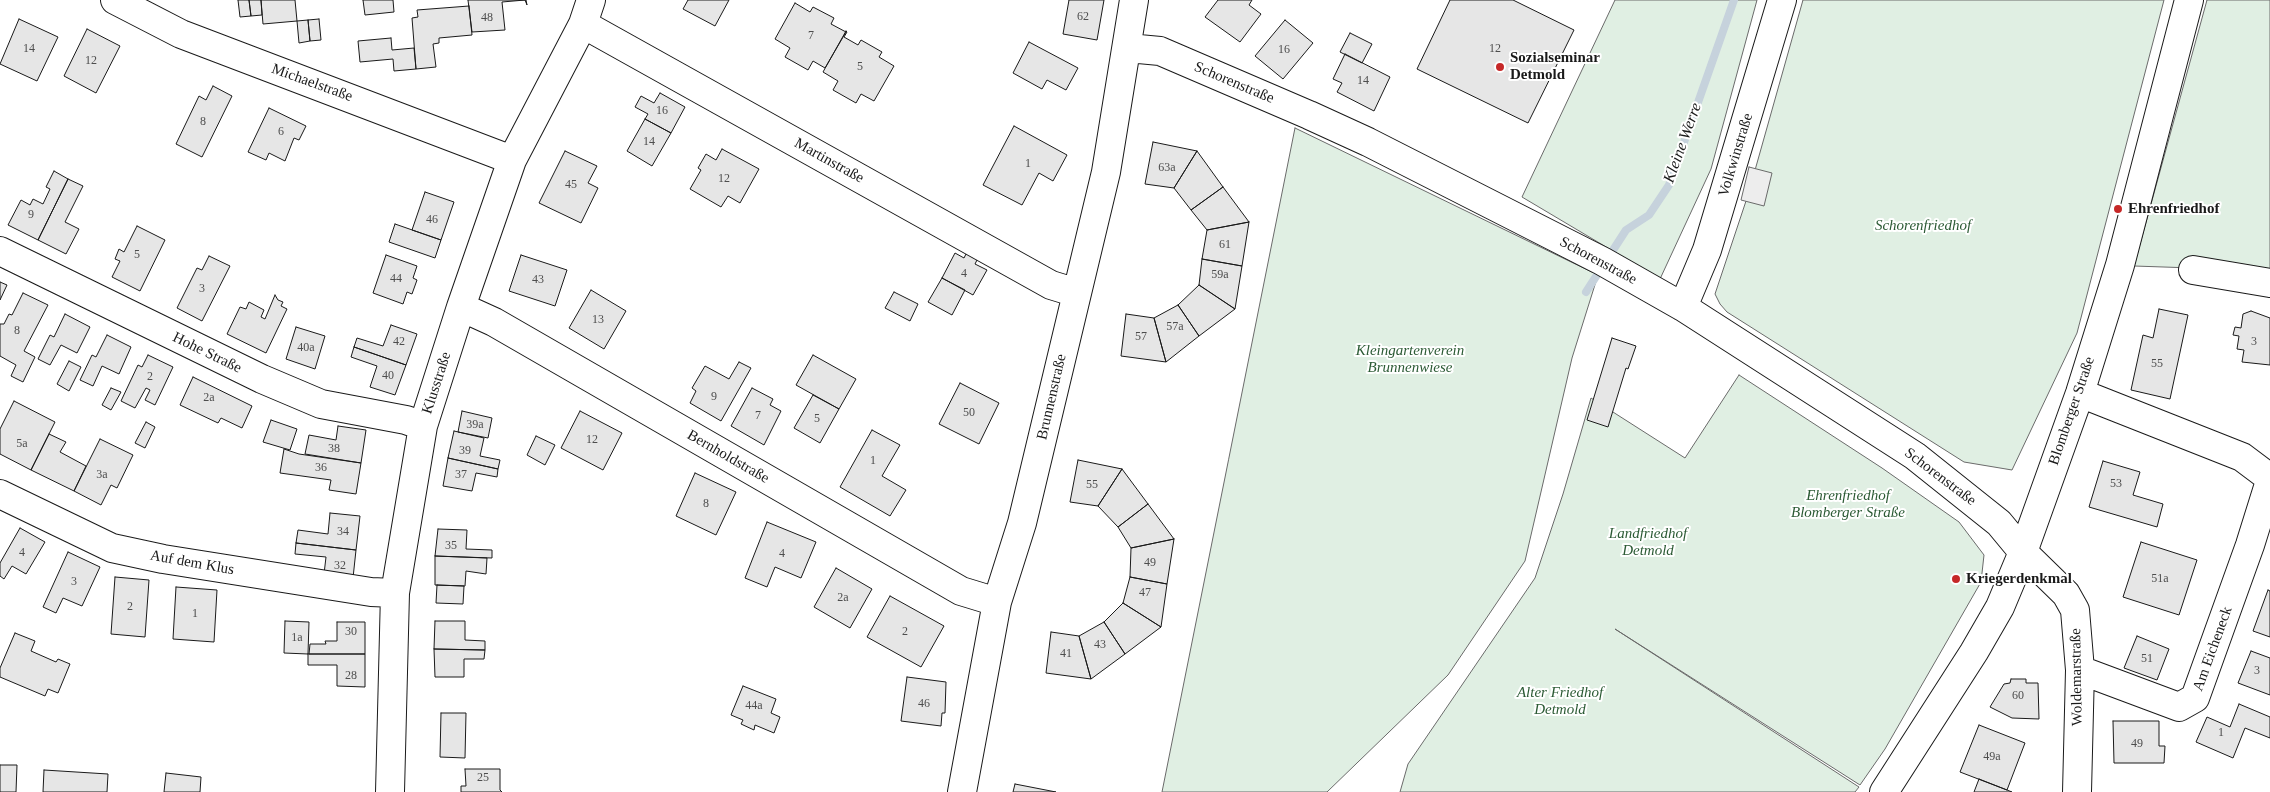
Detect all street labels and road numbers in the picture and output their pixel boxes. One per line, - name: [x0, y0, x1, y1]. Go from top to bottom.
- street label: Schorenstraße: [1191, 58, 1277, 108]
- street label: Michaelstraße: [269, 60, 355, 106]
- street label: Volkwinstraße: [1715, 111, 1757, 199]
- street label: Martinstraße: [791, 135, 867, 187]
- street label: Schorenstraße: [1556, 233, 1640, 289]
- street label: Hohe Straße: [170, 329, 244, 377]
- street label: Klusstraße: [419, 350, 455, 416]
- street label: Brunnenstraße: [1033, 352, 1071, 442]
- street label: Blomberger Straße: [2045, 354, 2099, 468]
- street label: Bernholdstraße: [684, 426, 772, 488]
- street label: Schorenstraße: [1901, 444, 1979, 510]
- street label: Auf dem Klus: [149, 547, 235, 579]
- street label: Am Eicheneck: [2189, 604, 2237, 694]
- street label: Woldemarstraße: [2067, 628, 2087, 726]

